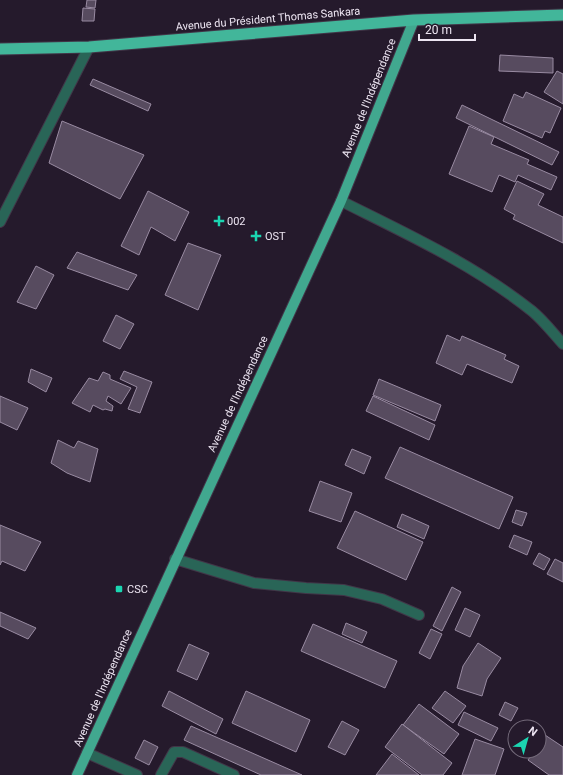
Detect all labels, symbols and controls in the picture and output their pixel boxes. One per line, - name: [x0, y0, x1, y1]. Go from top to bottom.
- street label: Avenue du Président Thomas Sankara: [175, 4, 361, 34]
- scale bar: [419, 16, 475, 42]
- text: 20 m: [425, 23, 452, 37]
- street label: Avenue de l'Indépendance: [339, 36, 399, 159]
- place label: 002: [227, 215, 246, 228]
- marker: 002: [214, 216, 224, 226]
- marker: OST: [250, 230, 262, 242]
- place label: OST: [265, 230, 286, 243]
- street label: Avenue de l'Indépendance: [205, 334, 271, 454]
- place label: CSC: [127, 583, 148, 596]
- marker: CSC: [114, 584, 124, 594]
- street label: Avenue de l'Indépendance: [71, 627, 135, 749]
- north arrow: [507, 719, 547, 759]
- text: N: [526, 724, 540, 739]

